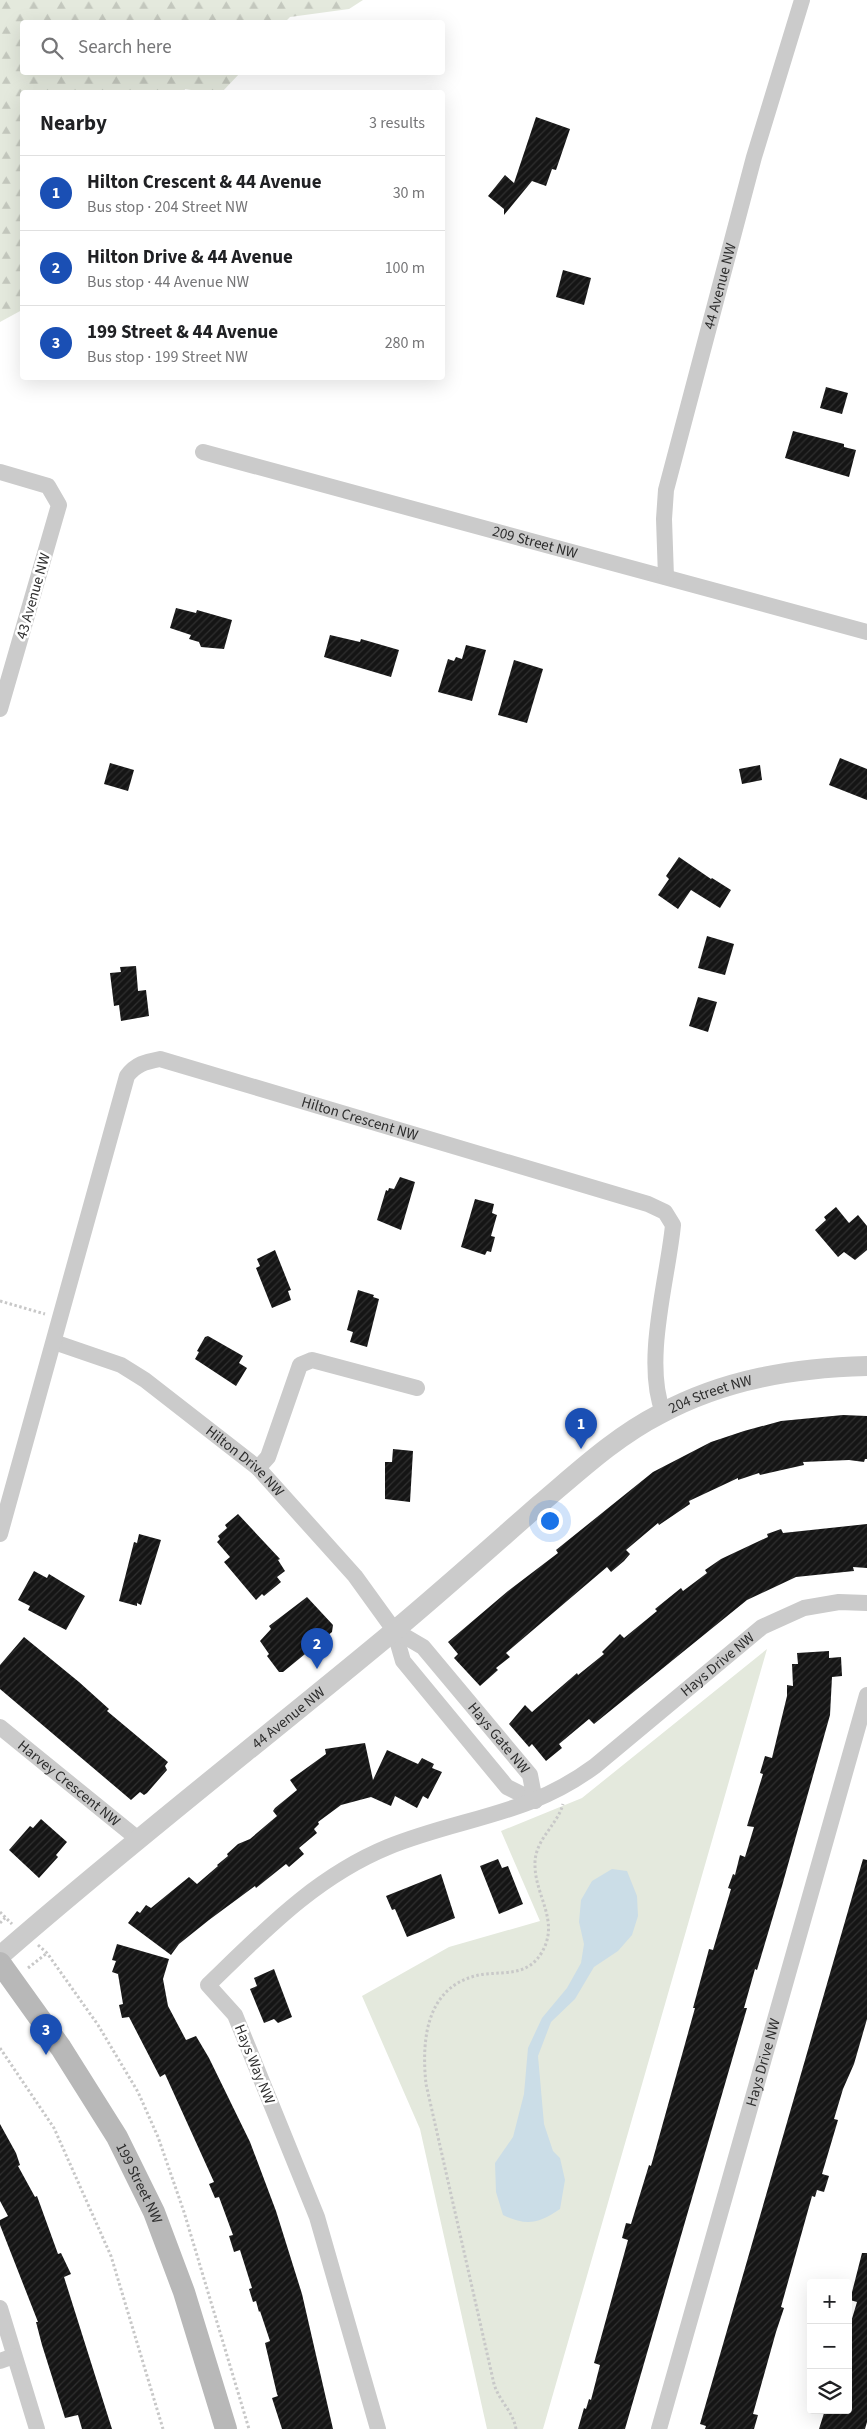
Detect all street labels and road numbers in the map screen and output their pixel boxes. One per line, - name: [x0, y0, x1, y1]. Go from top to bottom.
- street label: 44 Avenue NW: [699, 240, 742, 332]
- street label: 209 Street NW: [490, 521, 580, 564]
- street label: 43 Avenue NW: [11, 550, 56, 642]
- street label: Hilton Crescent NW: [299, 1092, 421, 1146]
- street label: 204 Street NW: [665, 1370, 755, 1419]
- street label: Hilton Drive NW: [201, 1421, 289, 1502]
- street label: Hays Drive NW: [676, 1627, 759, 1702]
- street label: 44 Avenue NW: [247, 1682, 330, 1754]
- street label: Hays Gate NW: [463, 1698, 535, 1778]
- street label: Harvey Crescent NW: [13, 1735, 125, 1832]
- street label: Hays Drive NW: [741, 2016, 786, 2109]
- street label: Hays Way NW: [229, 2021, 280, 2107]
- street label: 199 Street NW: [110, 2139, 167, 2227]

